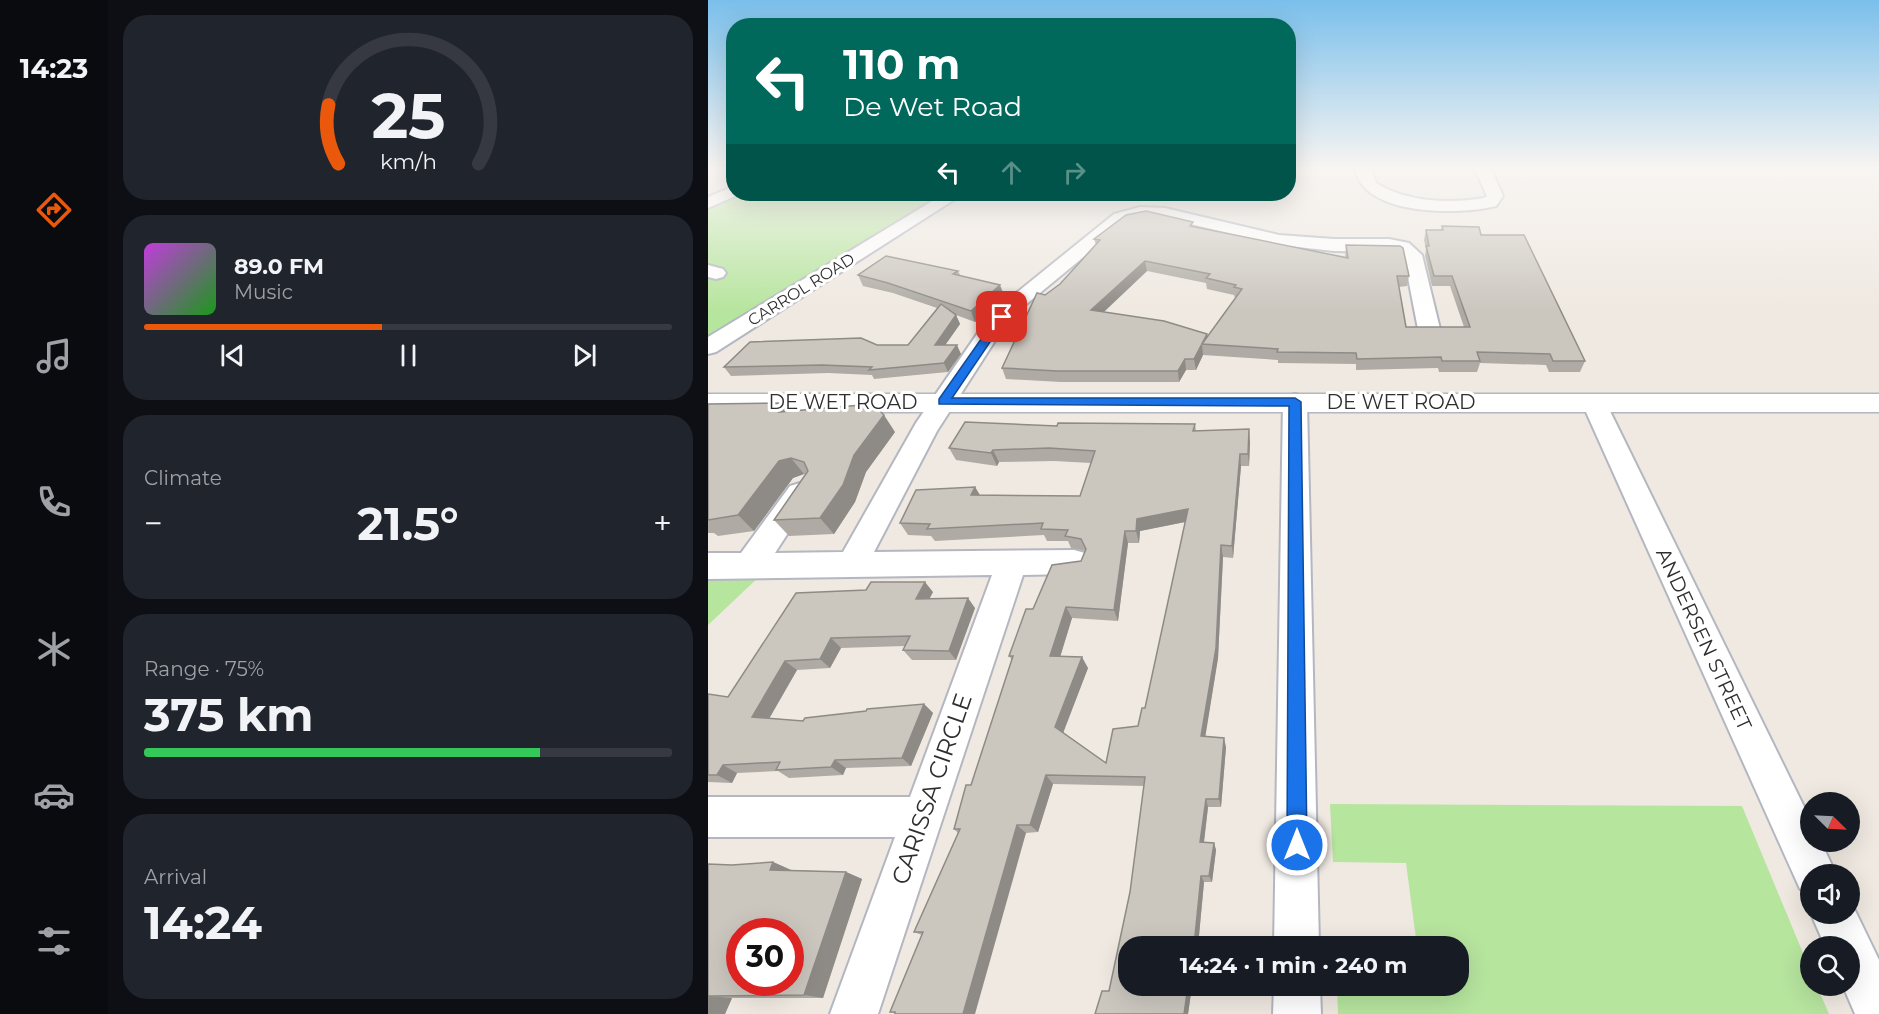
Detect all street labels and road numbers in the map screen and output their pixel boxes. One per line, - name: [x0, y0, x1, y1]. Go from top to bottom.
- street label: CARROL ROAD: [744, 249, 858, 330]
- street label: DE WET ROAD: [768, 390, 918, 414]
- street label: DE WET ROAD: [1326, 390, 1476, 414]
- street label: ANDERSEN STREET: [1651, 544, 1757, 734]
- street label: CARISSA CIRCLE: [885, 689, 978, 888]

